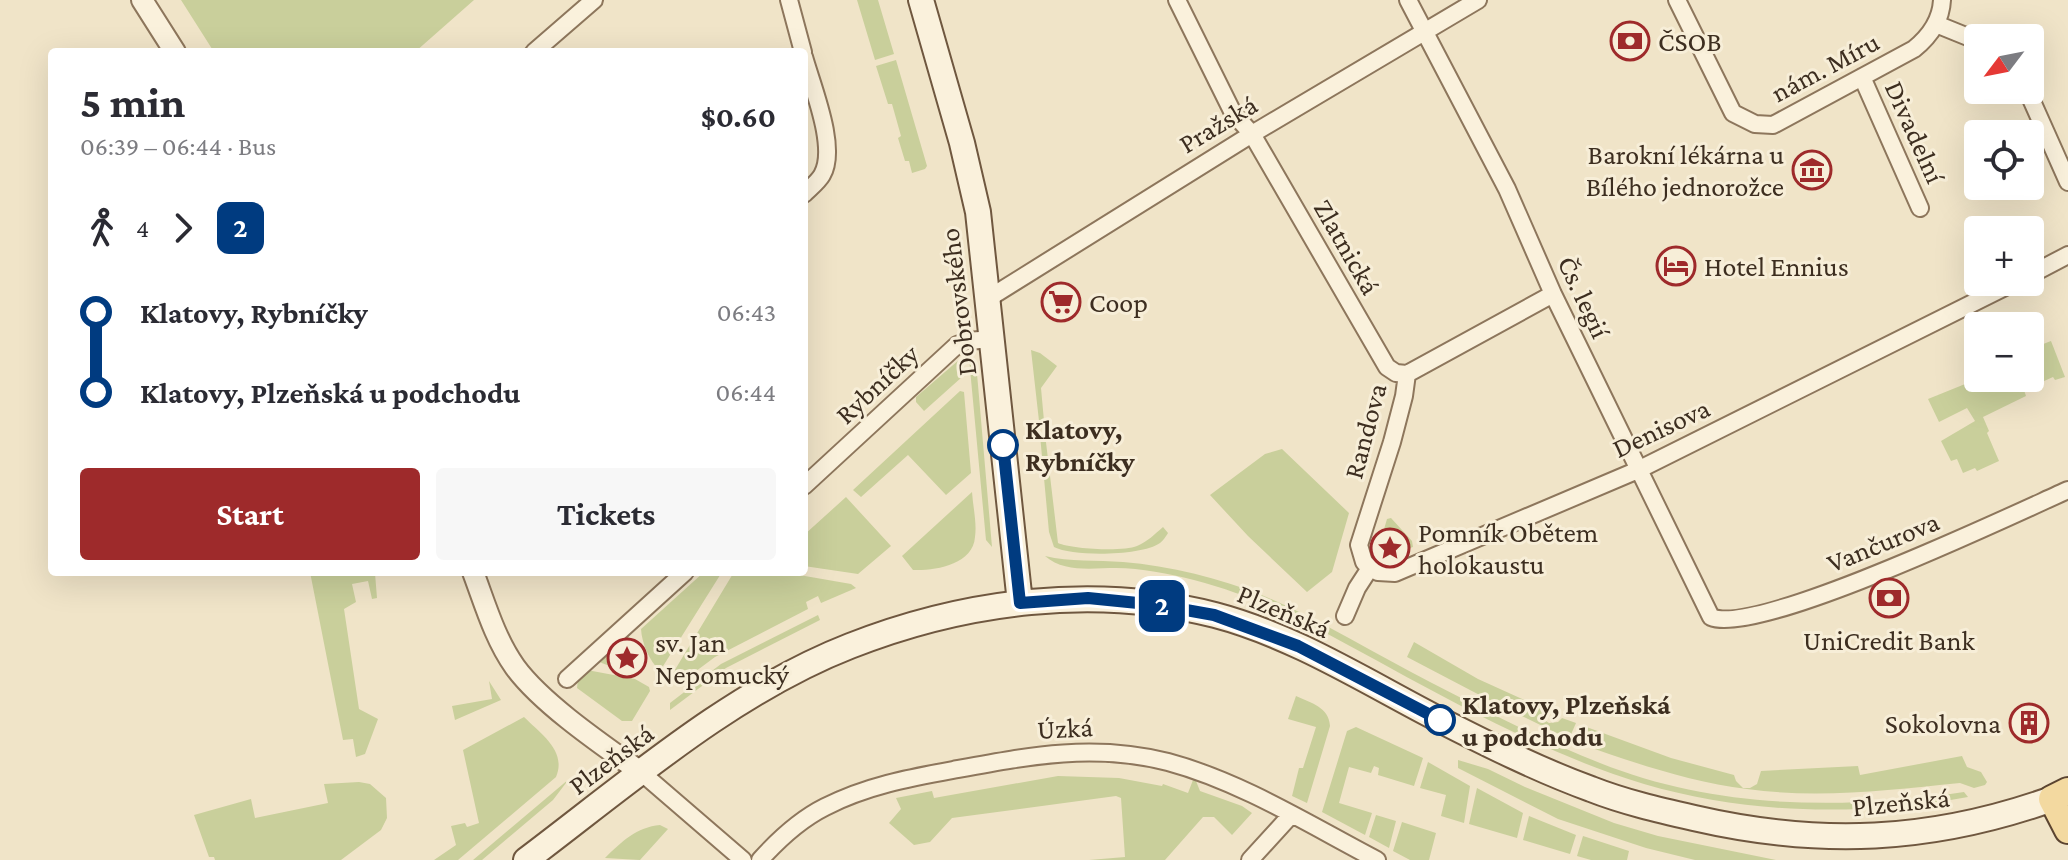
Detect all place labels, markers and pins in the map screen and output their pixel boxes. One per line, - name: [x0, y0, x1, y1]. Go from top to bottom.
- bank icon: ČSOB: [1609, 20, 1651, 62]
- place label: ČSOB: [1658, 26, 1722, 57]
- place label: Barokní lékárna u Bílého jednorožce: [1586, 139, 1784, 202]
- museum icon: Barokní lékárna u Bílého jednorožce: [1791, 149, 1833, 191]
- hotel icon: Hotel Ennius: [1655, 245, 1697, 287]
- place label: Hotel Ennius: [1704, 251, 1849, 282]
- supermarket icon: Coop: [1040, 281, 1082, 323]
- place label: Coop: [1089, 287, 1148, 318]
- place label: Klatovy, Rybníčky: [1025, 414, 1135, 477]
- marker: Klatovy, Rybníčky: [988, 430, 1018, 460]
- place label: Pomník Obětem holokaustu: [1418, 517, 1598, 580]
- place icon: Pomník Obětem holokaustu: [1369, 527, 1411, 569]
- bank icon: UniCredit Bank: [1868, 577, 1910, 619]
- place label: UniCredit Bank: [1803, 625, 1976, 656]
- place label: sv. Jan Nepomucký: [655, 627, 790, 690]
- place icon: sv. Jan Nepomucký: [606, 637, 648, 679]
- place label: Klatovy, Plzeňská u podchodu: [1462, 689, 1671, 752]
- building icon: Sokolovna: [2008, 702, 2050, 744]
- marker: Klatovy, Plzeňská u podchodu: [1425, 705, 1455, 735]
- place label: Sokolovna: [1885, 708, 2001, 739]

